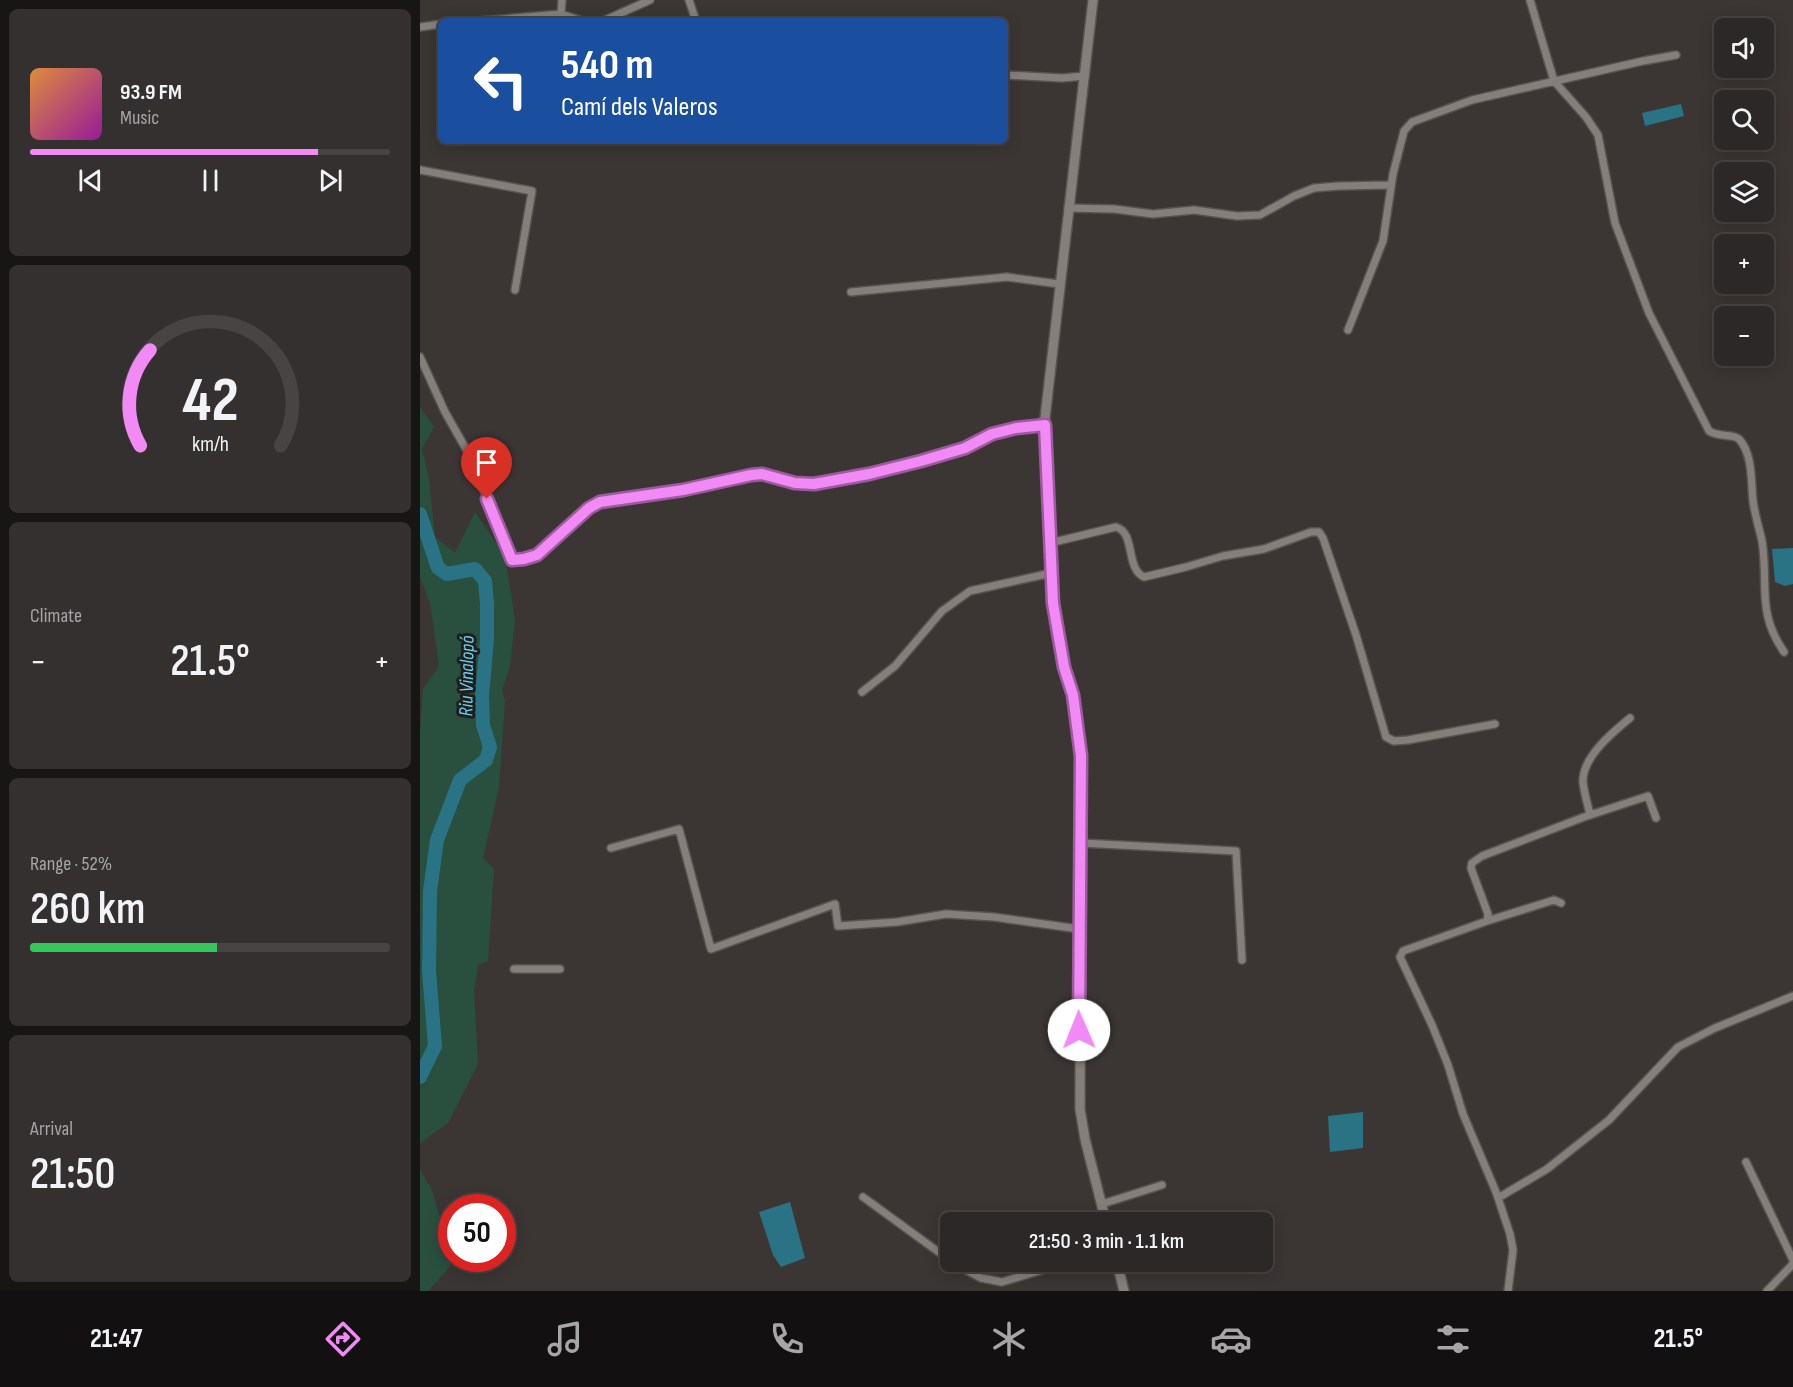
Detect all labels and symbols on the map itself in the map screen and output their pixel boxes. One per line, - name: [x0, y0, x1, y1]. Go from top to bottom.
- pin: [461, 437, 512, 499]
- water label: Riu Vinalopó: [454, 635, 480, 717]
- position arrow: [1047, 998, 1111, 1062]
- speed limit sign: 50: [438, 1194, 516, 1272]

